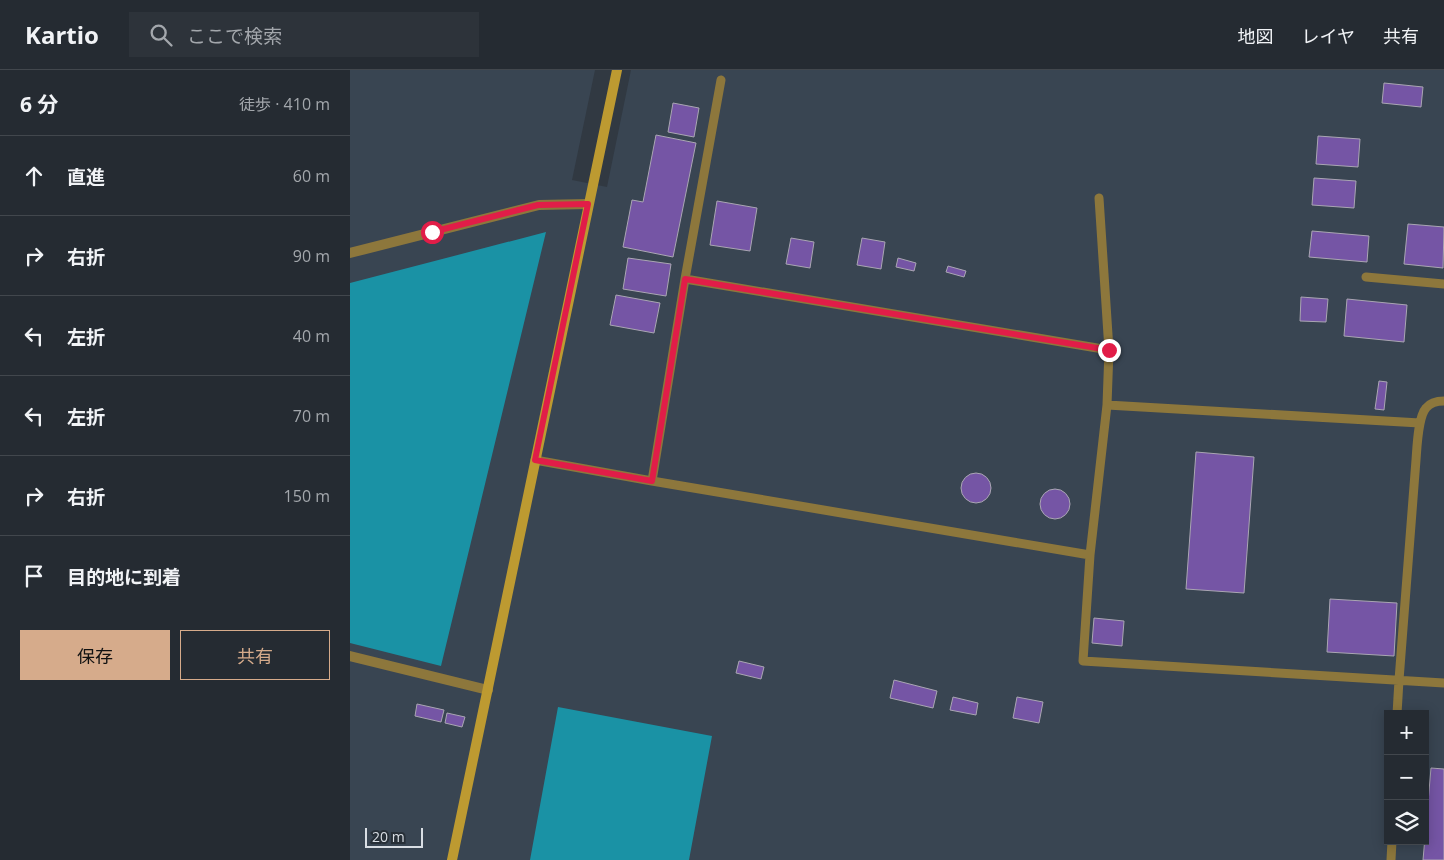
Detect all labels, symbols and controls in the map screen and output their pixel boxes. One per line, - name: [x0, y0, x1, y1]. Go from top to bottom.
- search box: [129, 12, 479, 57]
- text: Kartio: [25, 18, 99, 51]
- icon: search: [147, 21, 175, 49]
- text: ここで検索: [187, 23, 282, 49]
- text: 地図: [1238, 24, 1274, 48]
- text: レイヤ: [1302, 24, 1355, 48]
- text: 共有: [1383, 24, 1419, 48]
- text: 6 分: [20, 90, 58, 118]
- text: 徒歩 · 410 m: [239, 93, 330, 115]
- icon: ahead: [20, 162, 48, 190]
- text: 直進: [67, 164, 105, 190]
- text: 60 m: [293, 165, 330, 187]
- route start: [421, 221, 444, 244]
- icon: right: [20, 242, 48, 270]
- text: 右折: [67, 244, 105, 270]
- text: 90 m: [293, 245, 330, 267]
- icon: left: [20, 322, 48, 350]
- text: 左折: [67, 324, 105, 350]
- text: 40 m: [293, 325, 330, 347]
- route end: [1098, 339, 1121, 362]
- icon: left: [20, 402, 48, 430]
- text: 左折: [67, 404, 105, 430]
- text: 70 m: [293, 405, 330, 427]
- icon: right: [20, 482, 48, 510]
- text: 右折: [67, 484, 105, 510]
- text: 150 m: [284, 485, 330, 507]
- icon: arrive: [20, 562, 48, 590]
- text: 目的地に到着: [67, 564, 181, 590]
- button: 保存: [20, 630, 170, 680]
- button: 共有: [180, 630, 330, 680]
- map controls: [1384, 710, 1429, 845]
- button: +: [1384, 710, 1429, 755]
- button: −: [1384, 755, 1429, 800]
- button: layers: [1384, 800, 1429, 845]
- scale bar: [365, 825, 422, 848]
- text: 20 m: [372, 827, 405, 846]

